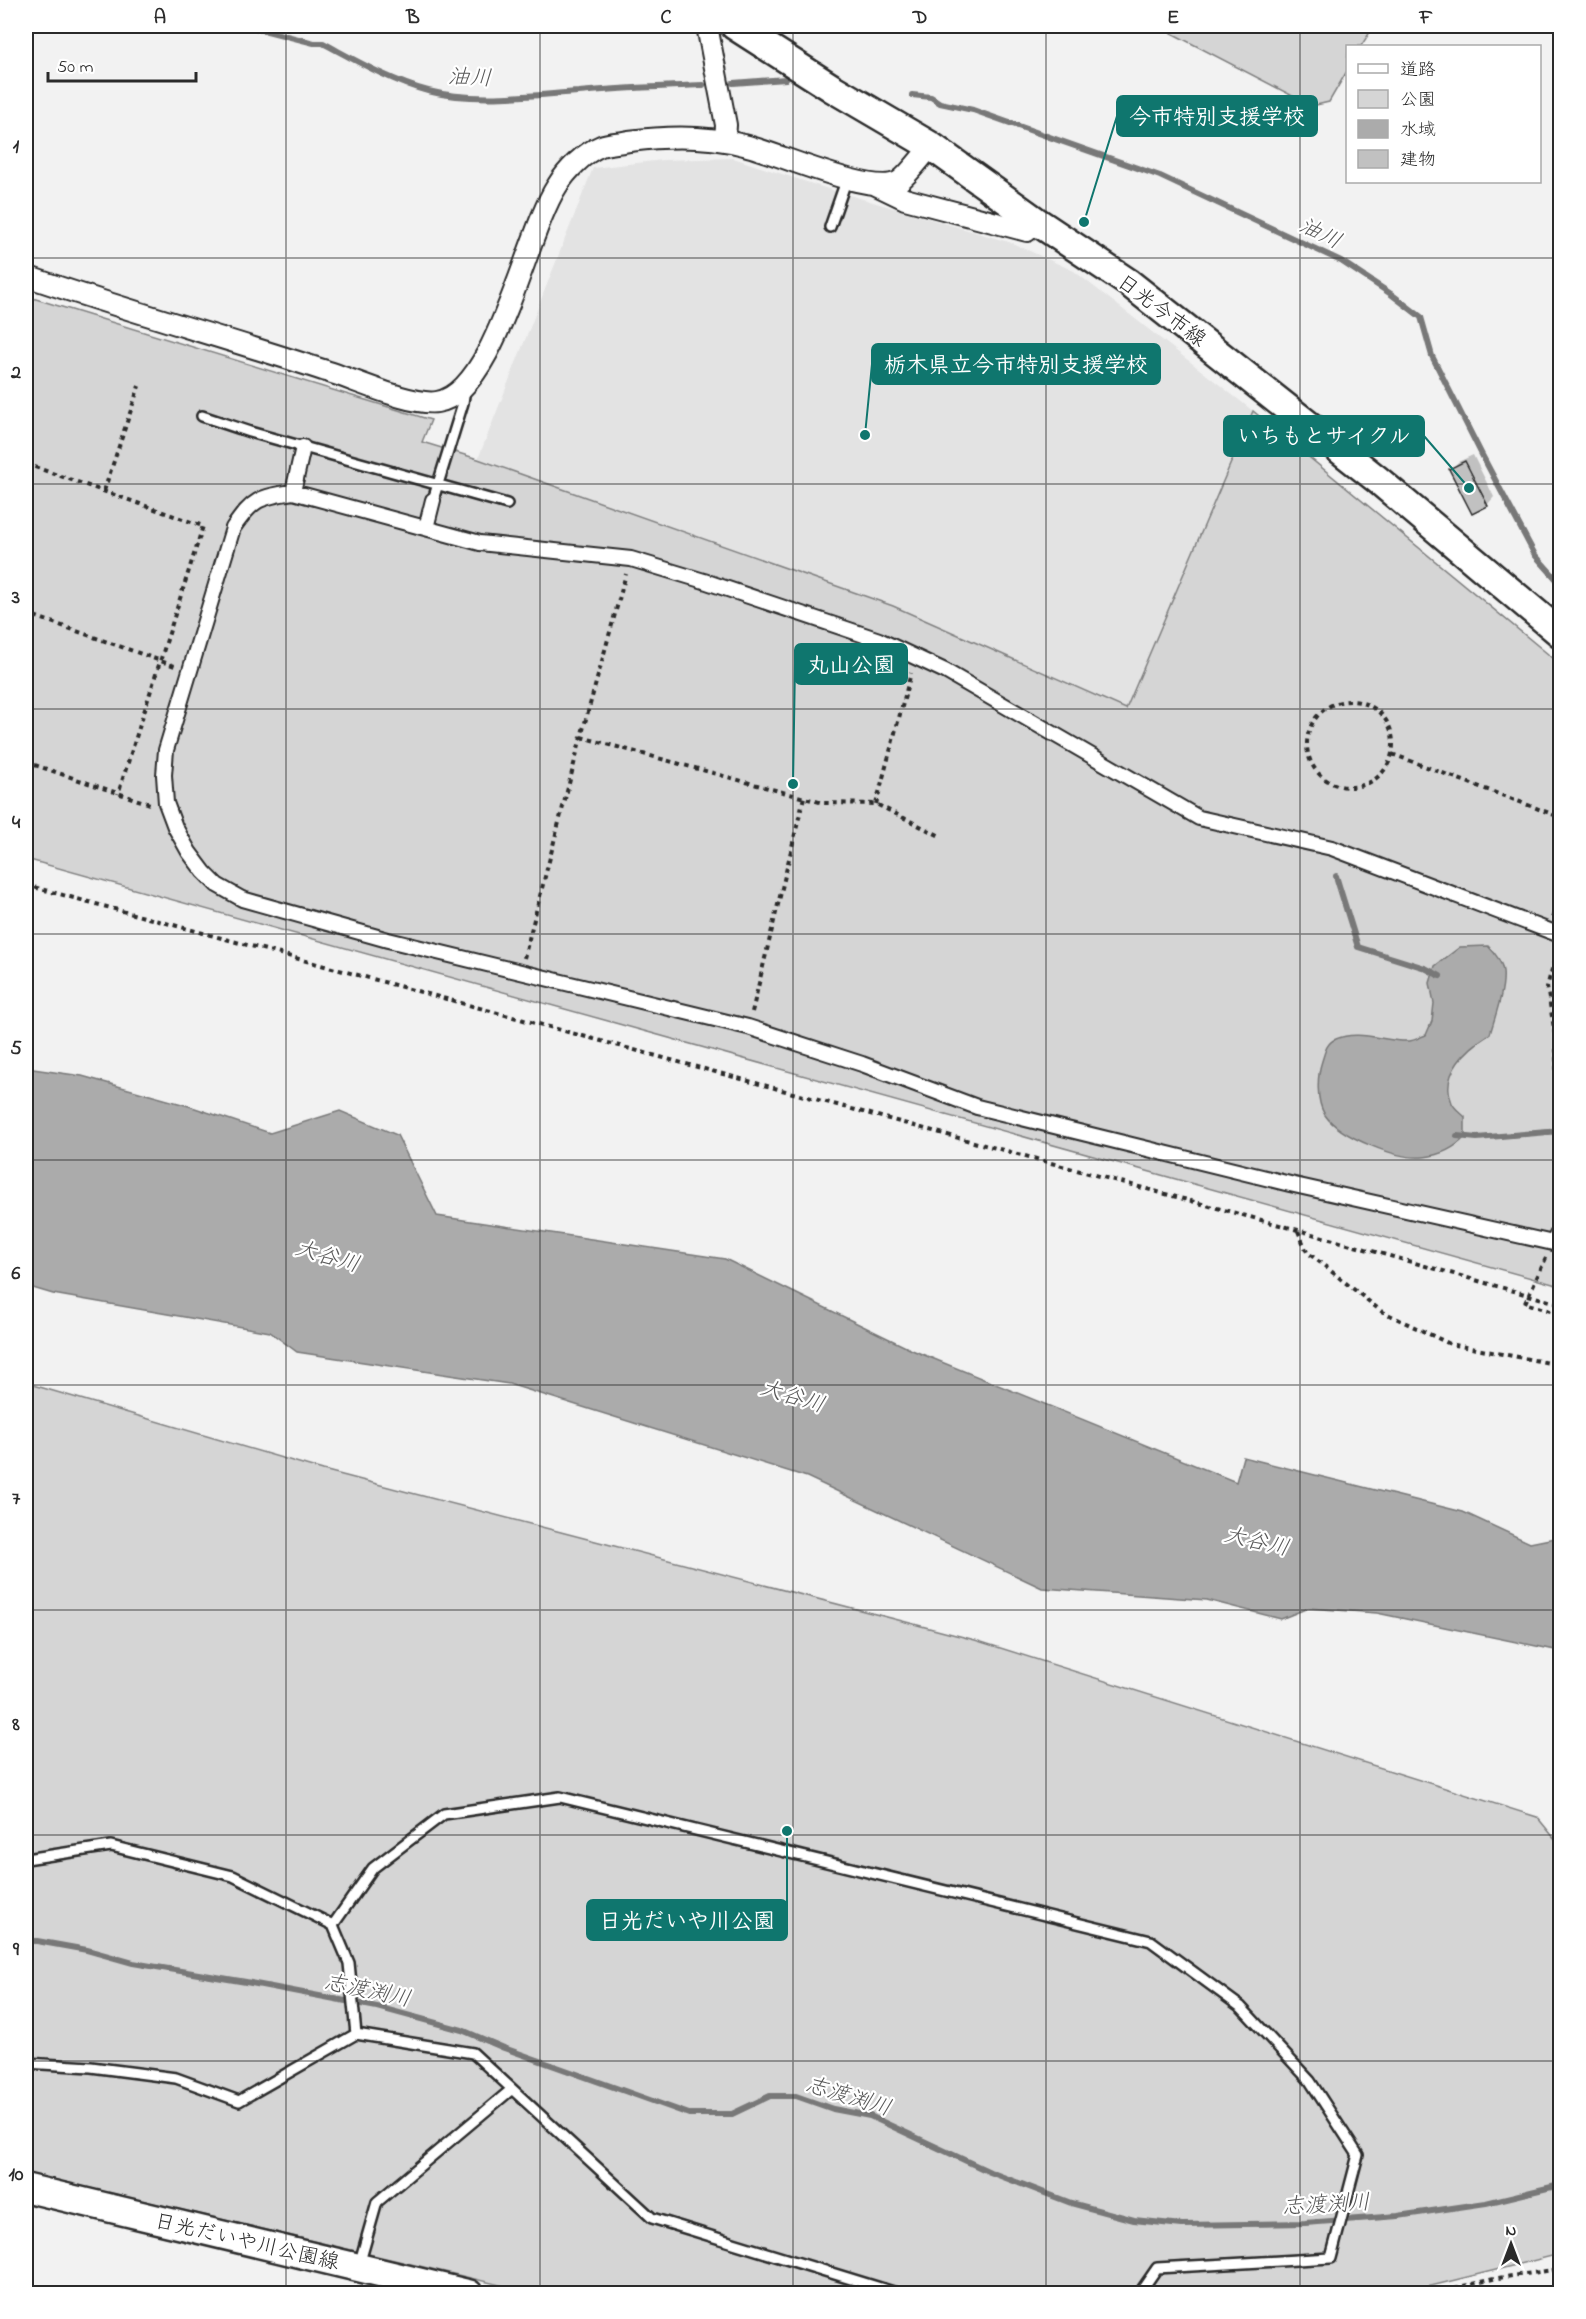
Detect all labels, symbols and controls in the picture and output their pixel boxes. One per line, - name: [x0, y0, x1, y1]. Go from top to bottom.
- text: A: [154, 4, 166, 33]
- text: B: [405, 4, 420, 33]
- text: C: [661, 4, 672, 33]
- text: D: [912, 4, 927, 33]
- text: E: [1167, 4, 1179, 33]
- text: F: [1419, 4, 1433, 33]
- scale bar: [48, 45, 196, 83]
- legend: [1346, 45, 1541, 183]
- text: 50 m: [57, 55, 94, 81]
- text: 道路: [1400, 58, 1436, 84]
- water label: 油川: [447, 62, 493, 96]
- text: 公園: [1400, 88, 1436, 114]
- callout: 今市特別支援学校: [1117, 96, 1317, 136]
- text: 今市特別支援学校: [1129, 103, 1305, 135]
- text: 水域: [1400, 118, 1436, 144]
- text: 1: [13, 133, 20, 162]
- text: 建物: [1400, 148, 1436, 174]
- water label: 油川: [1293, 211, 1346, 259]
- street label: 日光今市線: [1110, 268, 1212, 355]
- callout: 栃木県立今市特別支援学校: [872, 344, 1160, 384]
- text: 栃木県立今市特別支援学校: [884, 351, 1148, 383]
- text: 2: [10, 359, 21, 388]
- callout: いちもとサイクル: [1224, 416, 1424, 456]
- text: いちもとサイクル: [1237, 422, 1411, 454]
- text: 3: [11, 584, 20, 613]
- callout: 丸山公園: [795, 644, 907, 684]
- text: 丸山公園: [807, 651, 895, 683]
- text: 4: [12, 809, 21, 838]
- text: 5: [10, 1035, 22, 1064]
- water label: 大谷川: [291, 1233, 363, 1282]
- text: 6: [12, 1260, 21, 1289]
- water label: 大谷川: [756, 1373, 828, 1423]
- text: 7: [12, 1485, 21, 1514]
- water label: 大谷川: [1221, 1520, 1292, 1566]
- text: 8: [11, 1711, 20, 1740]
- callout: 日光だいや川公園: [587, 1900, 787, 1940]
- text: 日光だいや川公園: [599, 1907, 775, 1939]
- text: 9: [12, 1936, 20, 1965]
- water label: 志渡渕川: [321, 1967, 414, 2017]
- water label: 志渡渕川: [801, 2070, 895, 2126]
- text: 10: [9, 2161, 24, 2190]
- water label: 志渡渕川: [1281, 2188, 1371, 2224]
- street label: 日光だいや川公園線: [151, 2207, 342, 2279]
- north arrow: [1481, 2214, 1541, 2274]
- text: N: [1506, 2219, 1517, 2243]

